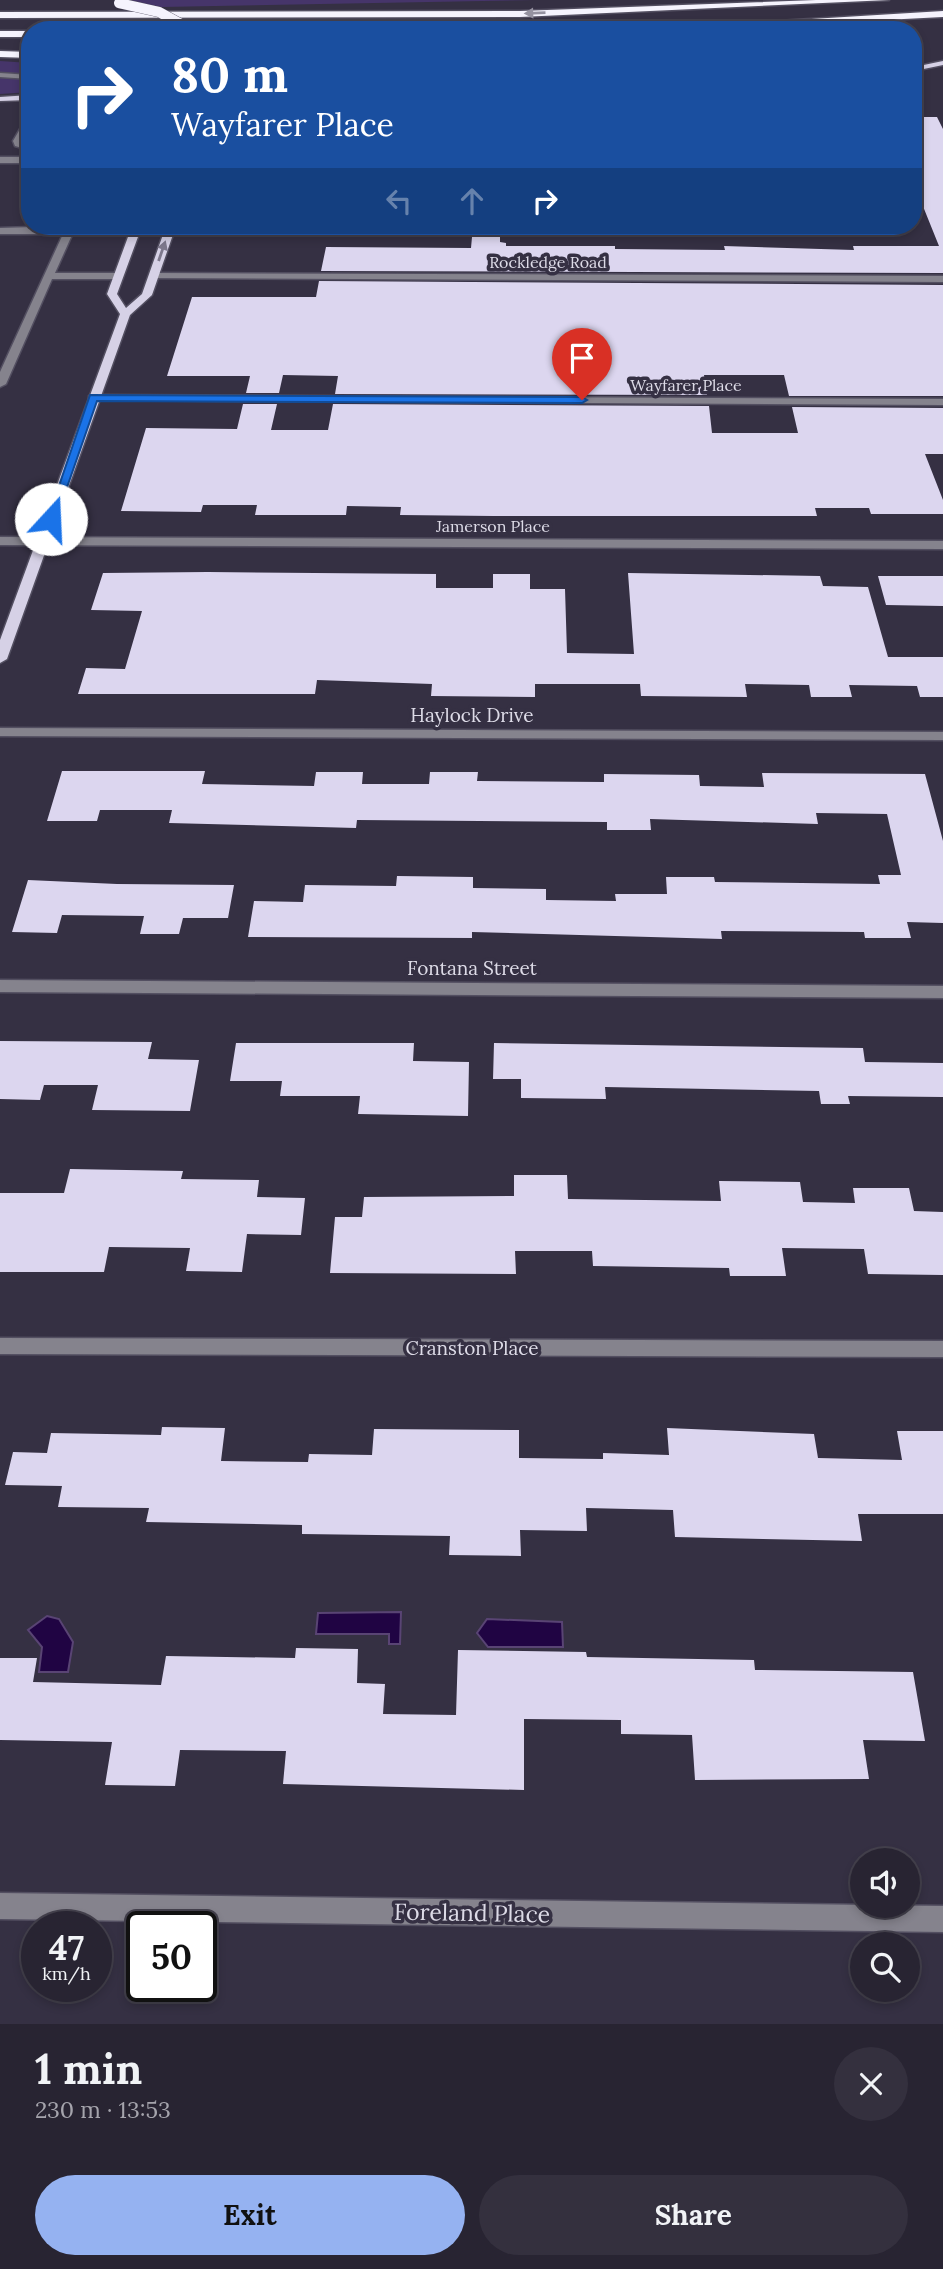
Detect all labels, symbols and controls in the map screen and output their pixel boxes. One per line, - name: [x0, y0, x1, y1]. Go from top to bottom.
- one-way arrow: [523, 7, 545, 19]
- text: 80 m: [171, 43, 288, 105]
- icon: right: [56, 49, 147, 140]
- text: Wayfarer Place: [171, 104, 394, 145]
- icon: left: [380, 182, 418, 220]
- icon: ahead: [453, 182, 491, 220]
- icon: right: [526, 182, 564, 220]
- one-way arrow: [157, 241, 168, 262]
- street label: Rockledge Road: [489, 252, 607, 272]
- pin: [552, 328, 612, 400]
- icon: arrive: [563, 339, 601, 377]
- street label: Wayfarer Place: [630, 375, 742, 395]
- position arrow: [14, 482, 88, 556]
- street label: Jamerson Place: [435, 516, 550, 536]
- street label: Haylock Drive: [410, 703, 534, 727]
- street label: Fontana Street: [407, 956, 538, 980]
- street label: Cranston Place: [405, 1336, 539, 1360]
- map controls: [850, 1848, 920, 2002]
- button: sound: [850, 1848, 920, 1918]
- street label: Foreland Place: [394, 1897, 550, 1928]
- speed limit sign: 50: [126, 1911, 217, 2002]
- text: 47: [49, 1925, 84, 1970]
- button: search: [850, 1932, 920, 2002]
- text: km/h: [42, 1962, 91, 1985]
- text: 1 min: [35, 2042, 142, 2096]
- button: close: [834, 2047, 908, 2121]
- text: 230 m · 13:53: [35, 2095, 171, 2124]
- button: Exit: [35, 2175, 465, 2255]
- button: Share: [479, 2175, 908, 2255]

